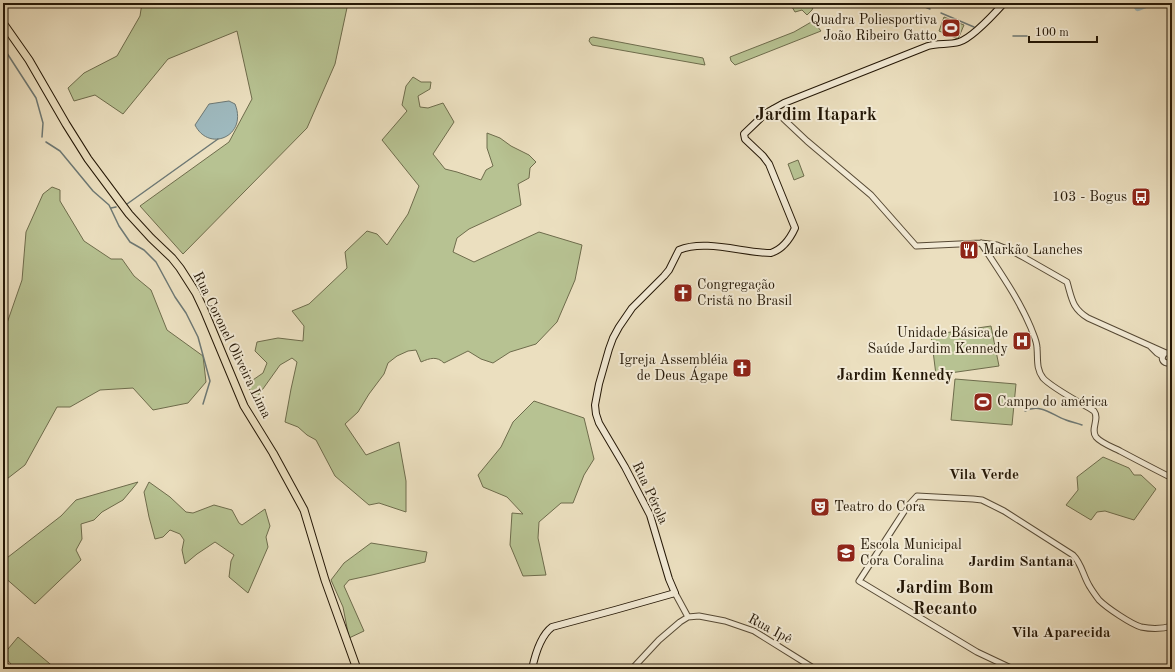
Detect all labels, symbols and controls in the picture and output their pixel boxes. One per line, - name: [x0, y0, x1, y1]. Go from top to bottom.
- place label: Quadra Poliesportiva João Ribeiro Gatto: [811, 13, 937, 43]
- sports icon: Quadra Poliesportiva João Ribeiro Gatto: [940, 17, 962, 39]
- scale bar: [1029, 18, 1097, 44]
- text: 100 m: [1035, 27, 1069, 39]
- district label: Jardim Itapark: [755, 106, 877, 124]
- bus stop icon: 103 - Bogus: [1130, 186, 1152, 208]
- place label: 103 - Bogus: [1052, 190, 1127, 204]
- restaurant icon: Markão Lanches: [958, 239, 980, 261]
- place label: Markão Lanches: [983, 243, 1083, 257]
- street label: Rua Coronel Oliveira Lima: [190, 270, 274, 421]
- place label: Congregação Cristã no Brasil: [697, 278, 792, 308]
- church icon: Congregação Cristã no Brasil: [672, 282, 694, 304]
- place label: Unidade Básica de Saúde Jardim Kennedy: [868, 326, 1009, 356]
- hospital icon: Unidade Básica de Saúde Jardim Kennedy: [1011, 330, 1033, 352]
- place label: Igreja Assembléia de Deus Ágape: [619, 353, 728, 383]
- church icon: Igreja Assembléia de Deus Ágape: [731, 357, 753, 379]
- district label: Jardim Kennedy: [837, 368, 953, 384]
- sports icon: Campo do américa: [972, 391, 994, 413]
- place label: Campo do américa: [997, 395, 1108, 409]
- street label: Rua Pérola: [630, 460, 671, 526]
- district label: Vila Verde: [949, 468, 1019, 483]
- theatre icon: Teatro do Cora: [809, 496, 831, 518]
- place label: Teatro do Cora: [834, 500, 925, 514]
- place label: Escola Municipal Cora Coralina: [860, 538, 962, 568]
- school or university icon: Escola Municipal Cora Coralina: [835, 542, 857, 564]
- district label: Jardim Santana: [968, 555, 1074, 570]
- district label: Jardim Bom Recanto: [896, 579, 994, 618]
- street label: Rua Ipê: [746, 612, 794, 646]
- district label: Vila Aparecida: [1011, 626, 1111, 641]

